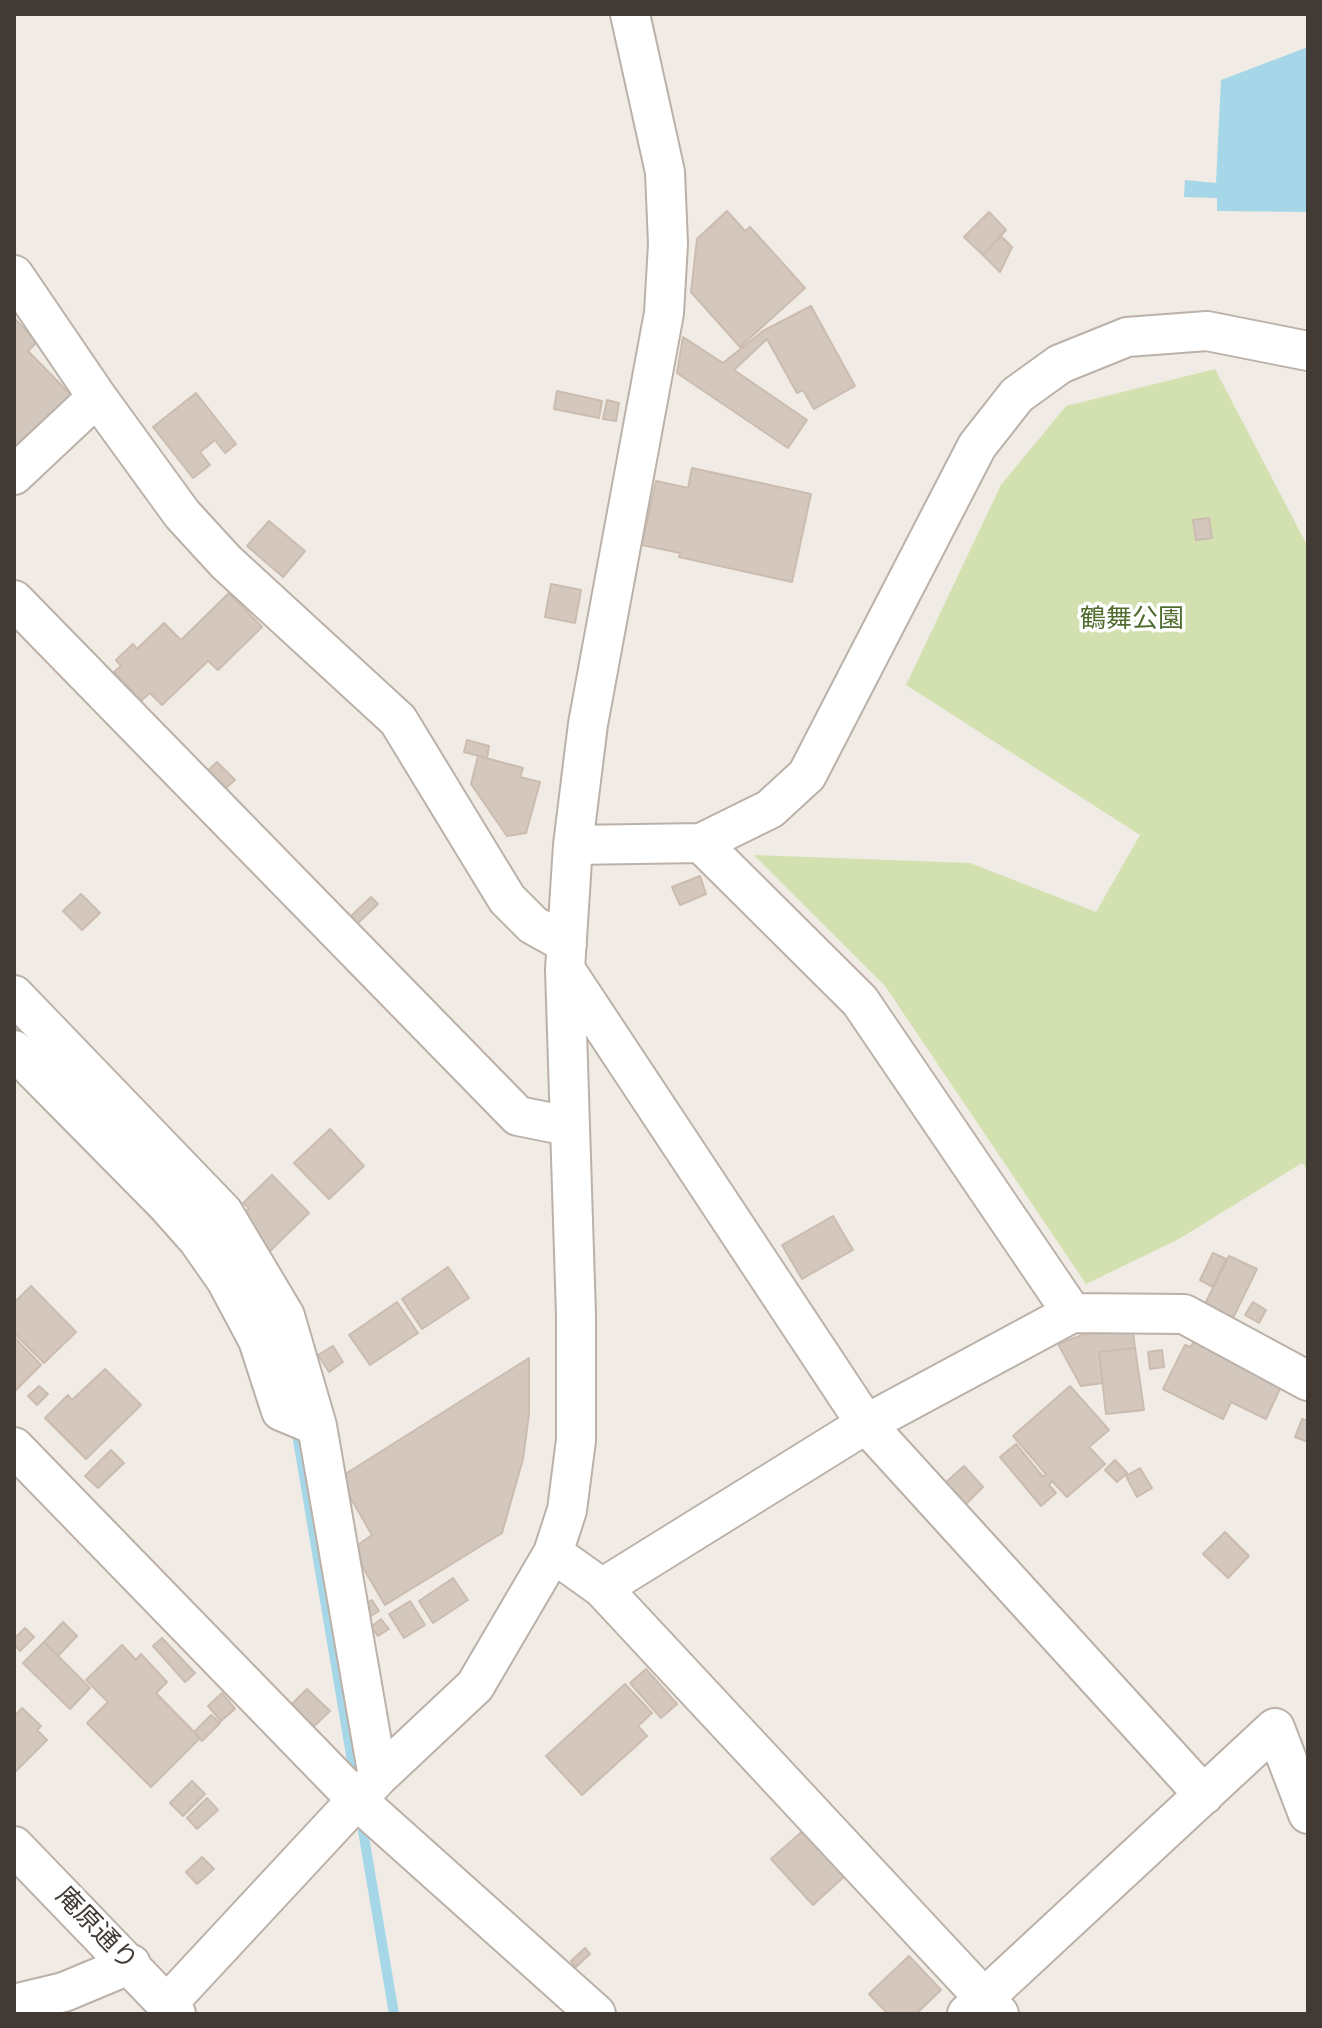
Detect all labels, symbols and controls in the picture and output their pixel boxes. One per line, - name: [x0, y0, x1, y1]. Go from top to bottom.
- park label: 鶴舞公園: [1080, 604, 1184, 636]
- street label: 庵原通り: [49, 1881, 143, 1977]

